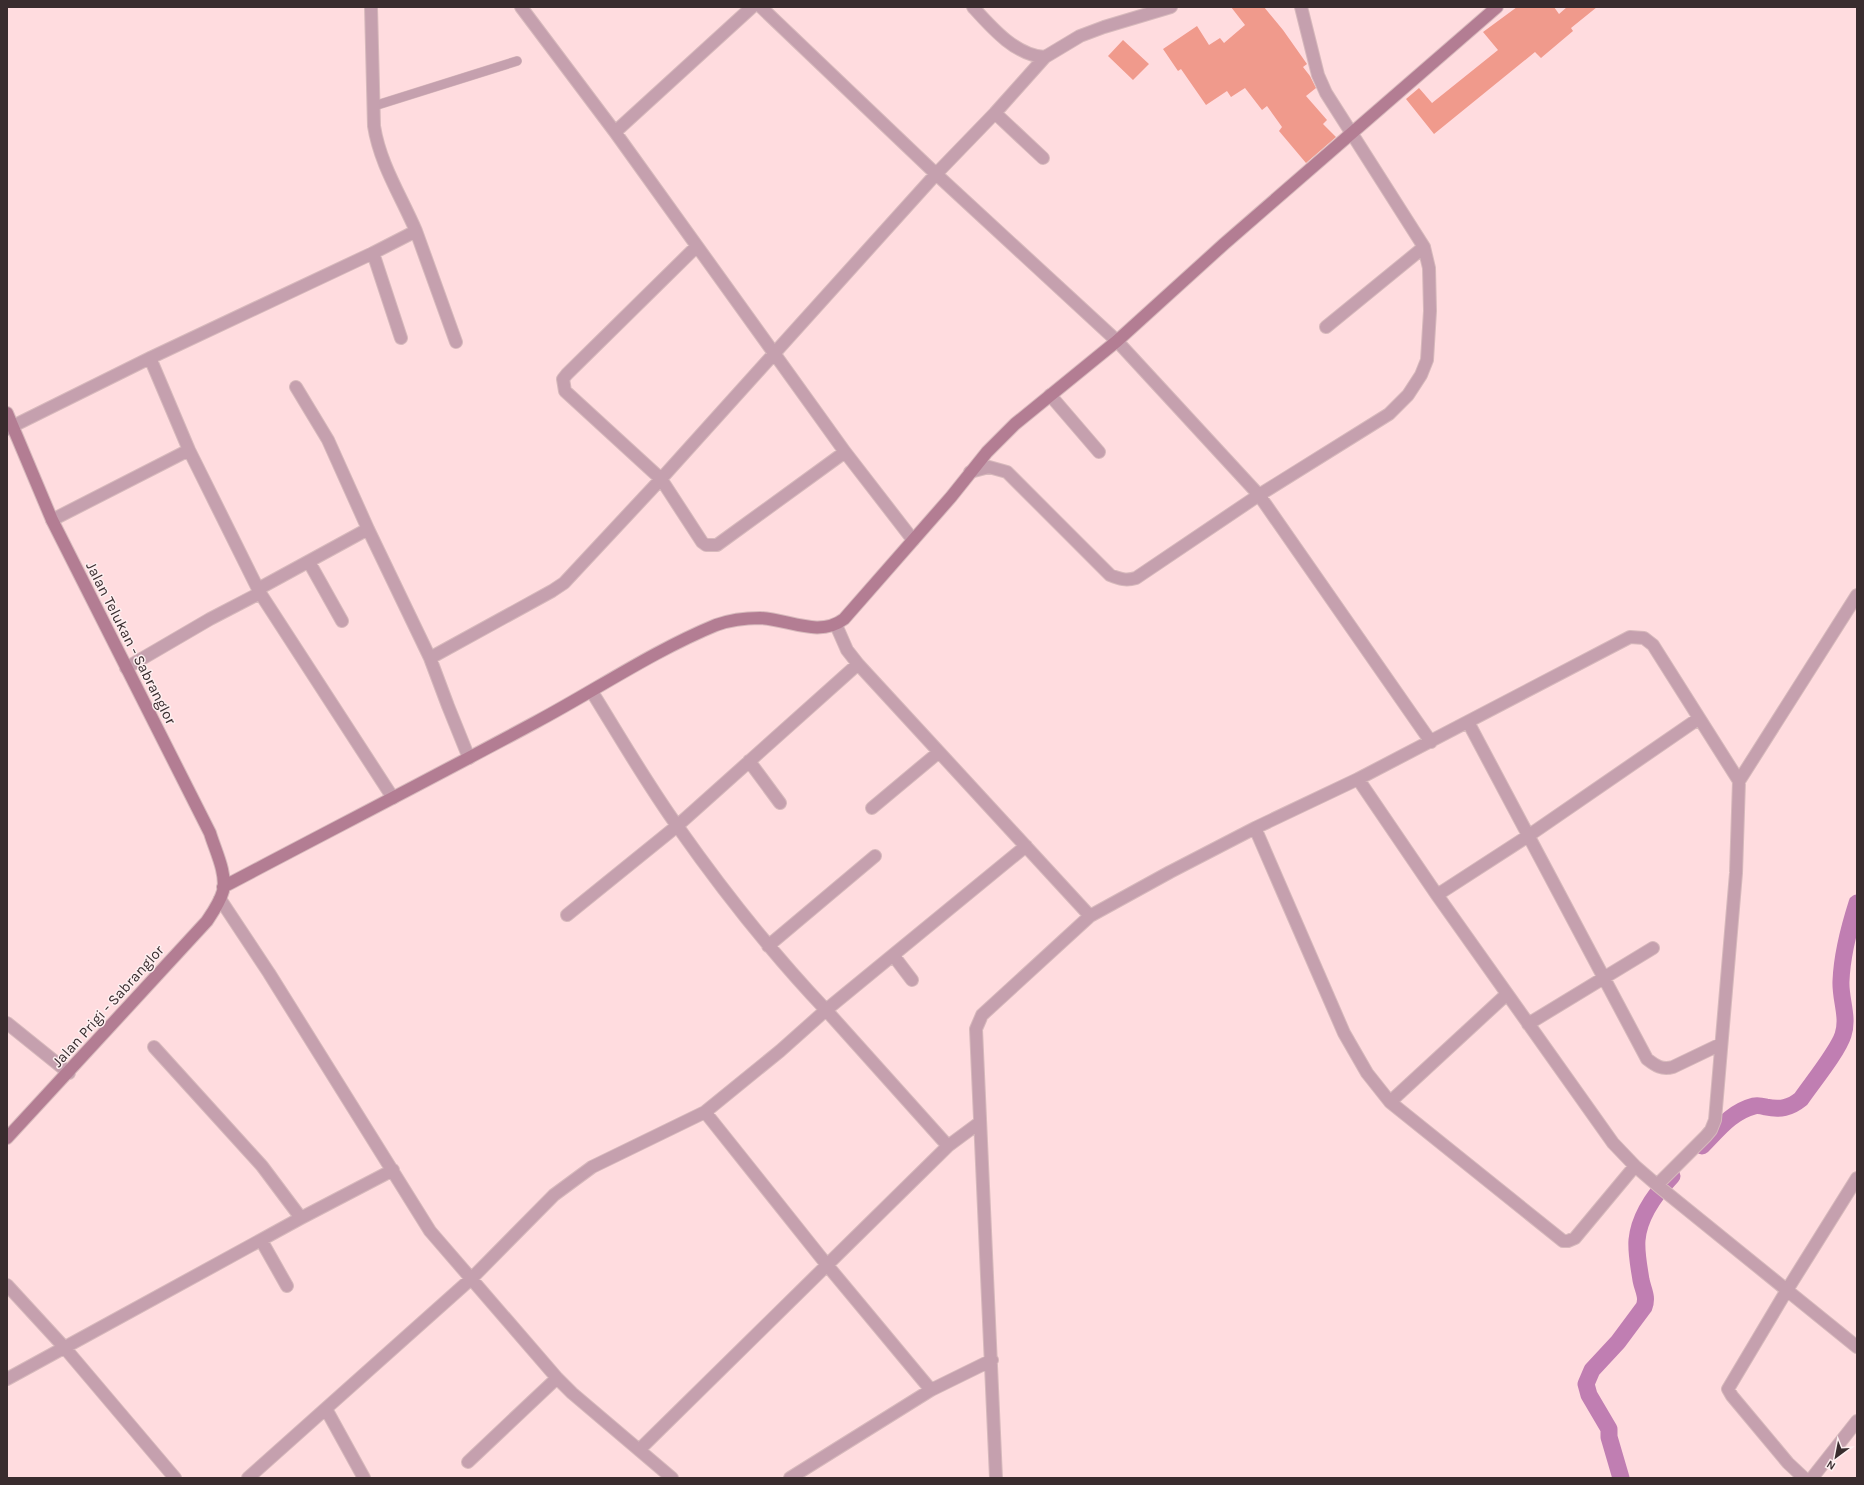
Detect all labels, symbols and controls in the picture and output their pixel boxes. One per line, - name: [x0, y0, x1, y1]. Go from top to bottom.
- street label: Jalan Telukan - Sabranglor: [82, 559, 180, 728]
- street label: Jalan Prigi - Sabranglor: [48, 941, 168, 1071]
- north arrow: [1816, 1437, 1856, 1477]
- text: N: [1824, 1457, 1838, 1473]

